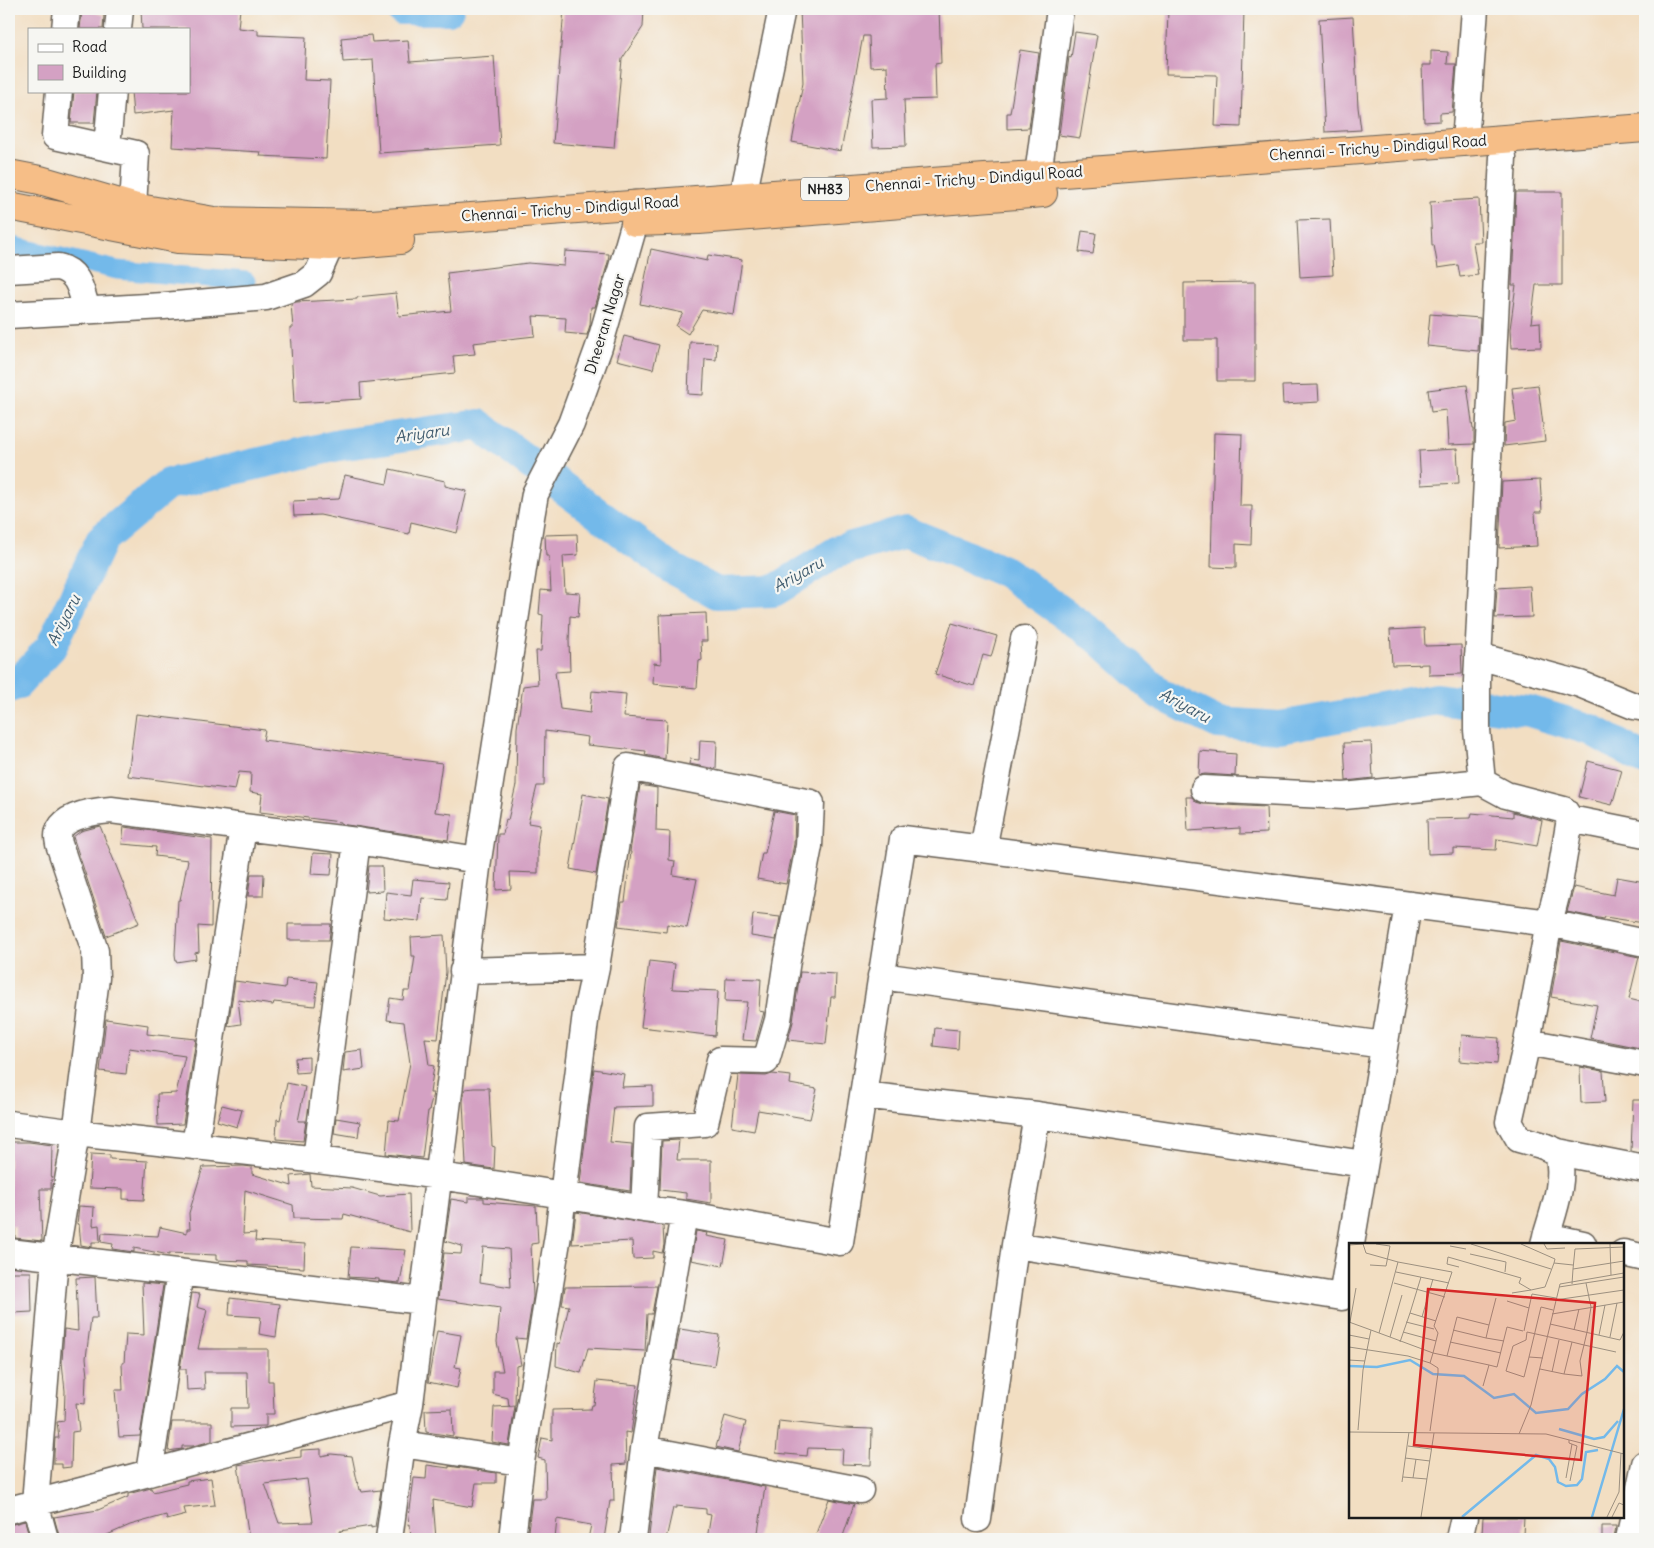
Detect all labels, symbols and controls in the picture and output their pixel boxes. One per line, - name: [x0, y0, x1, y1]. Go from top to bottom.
- legend: [28, 28, 190, 92]
- text: Road: [72, 37, 107, 56]
- text: Building: [72, 63, 127, 82]
- street label: Chennai - Trichy - Dindigul Road: [1268, 130, 1488, 165]
- street label: Chennai - Trichy - Dindigul Road: [864, 161, 1084, 196]
- road number: NH83: [801, 178, 849, 200]
- street label: Chennai - Trichy - Dindigul Road: [460, 191, 680, 226]
- street label: Dheeran Nagar: [580, 271, 629, 376]
- water label: Ariyaru: [394, 419, 452, 447]
- water label: Ariyaru: [769, 551, 828, 596]
- water label: Ariyaru: [42, 590, 85, 649]
- water label: Ariyaru: [1156, 683, 1215, 727]
- inset map: [1349, 1243, 1624, 1518]

